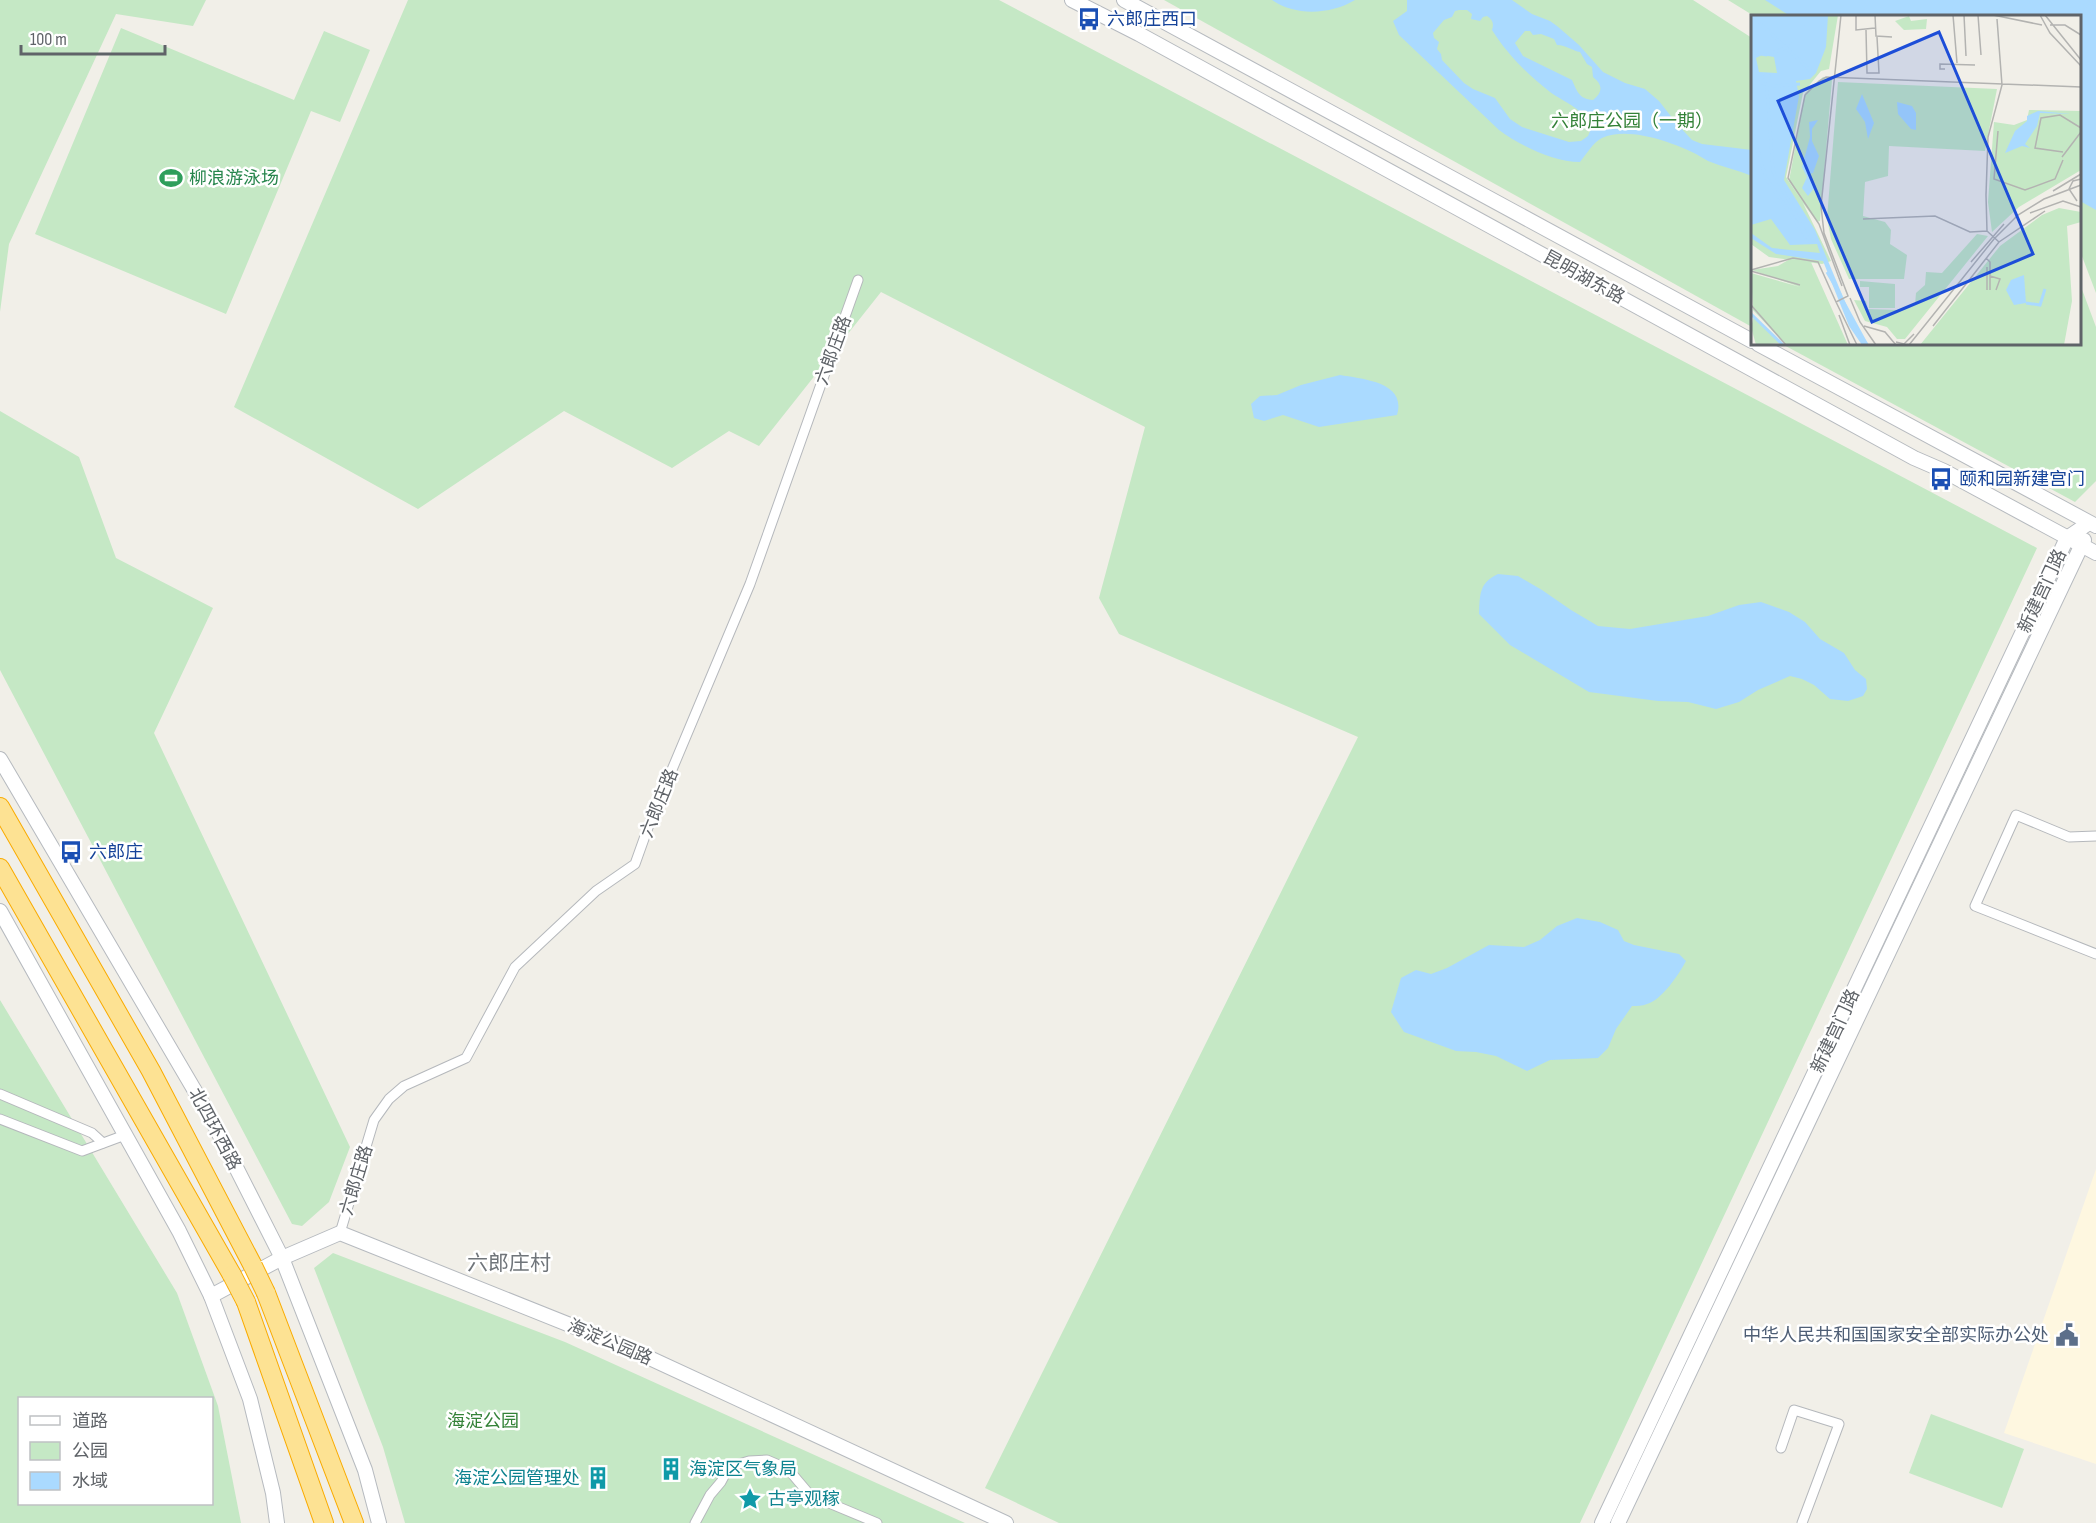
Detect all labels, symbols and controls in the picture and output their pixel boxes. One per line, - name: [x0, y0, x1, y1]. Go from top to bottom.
- bus stop icon: 六郎庄西口: [1076, 6, 1102, 32]
- place label: 六郎庄西口: [1107, 9, 1197, 30]
- inset map: [1751, 15, 2081, 345]
- scale bar: [21, 18, 165, 56]
- text: 100 m: [30, 29, 67, 50]
- park label: 六郎庄公园（一期）: [1551, 111, 1713, 132]
- sports icon: 柳浪游泳场: [158, 165, 184, 191]
- place label: 柳浪游泳场: [189, 168, 279, 189]
- street label: 昆明湖东路: [1539, 246, 1628, 308]
- street label: 六郎庄路: [811, 313, 856, 388]
- bus stop icon: 颐和园新建宫门: [1928, 466, 1954, 492]
- place label: 颐和园新建宫门: [1959, 469, 2085, 490]
- street label: 新建宫门路: [2014, 546, 2071, 636]
- street label: 六郎庄路: [636, 766, 683, 840]
- bus stop icon: 六郎庄: [58, 839, 84, 865]
- place label: 六郎庄: [89, 842, 143, 863]
- street label: 新建宫门路: [1807, 986, 1864, 1076]
- street label: 北四环西路: [184, 1085, 245, 1174]
- street label: 六郎庄路: [336, 1143, 377, 1218]
- district label: 六郎庄村: [467, 1251, 551, 1276]
- street label: 海淀公园路: [564, 1315, 655, 1370]
- public building icon: 中华人民共和国国家安全部实际办公处: [2054, 1322, 2080, 1348]
- place label: 中华人民共和国国家安全部实际办公处: [1743, 1325, 2049, 1346]
- legend: [18, 1397, 213, 1505]
- text: 道路: [72, 1411, 108, 1432]
- park label: 海淀公园: [447, 1411, 519, 1432]
- text: 公园: [72, 1441, 108, 1462]
- building icon: 海淀区气象局: [658, 1456, 684, 1482]
- place label: 海淀区气象局: [689, 1459, 797, 1480]
- building icon: 海淀公园管理处: [585, 1465, 611, 1491]
- place label: 海淀公园管理处: [454, 1468, 580, 1489]
- text: 水域: [72, 1471, 108, 1492]
- place icon: 古亭观稼: [737, 1486, 763, 1512]
- place label: 古亭观稼: [768, 1489, 840, 1510]

